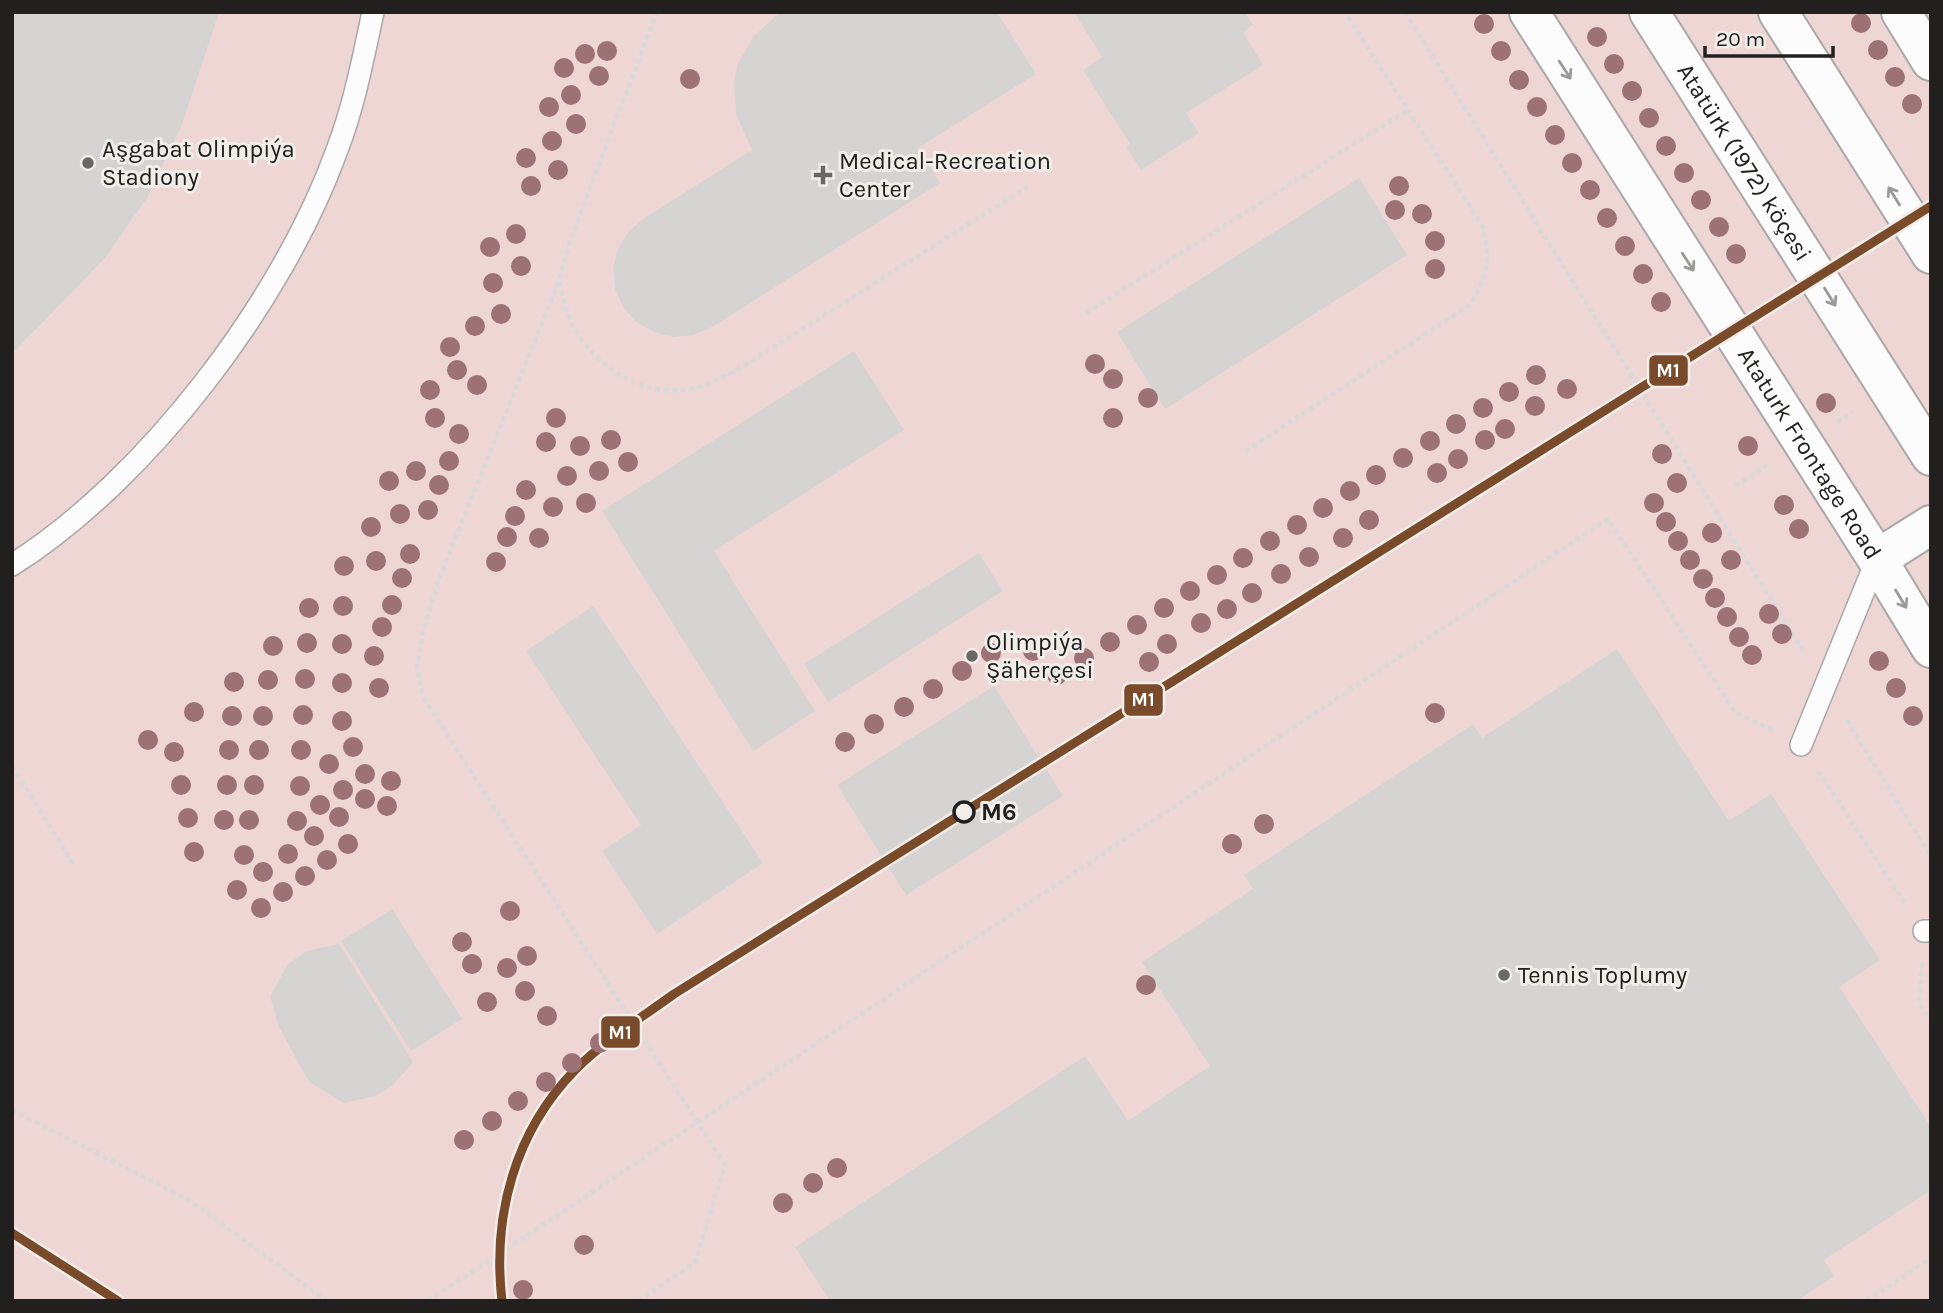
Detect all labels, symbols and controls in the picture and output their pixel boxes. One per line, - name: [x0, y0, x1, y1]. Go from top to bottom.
- scale bar: [1705, 14, 1833, 58]
- text: 20 m: [1716, 27, 1765, 51]
- street label: Atatürk (1972) köçesi: [1671, 58, 1818, 266]
- one-way arrow: [1559, 59, 1573, 79]
- place label: Aşgabat Olimpiýa Stadiony: [102, 135, 295, 191]
- place label: Medical-Recreation Center: [839, 147, 1051, 203]
- marker: Aşgabat Olimpiýa Stadiony: [80, 155, 96, 171]
- marker: Medical-Recreation Center: [813, 165, 833, 185]
- one-way arrow: [1887, 187, 1902, 206]
- one-way arrow: [1681, 251, 1695, 271]
- one-way arrow: [1823, 287, 1837, 306]
- street label: Ataturk Frontage Road: [1732, 342, 1887, 564]
- line badge: M1: [1648, 354, 1689, 387]
- text: M1: [1656, 360, 1680, 382]
- one-way arrow: [1895, 588, 1909, 608]
- place label: Olimpiýa Şäherçesi: [986, 628, 1094, 684]
- marker: Olimpiýa Şäherçesi: [964, 648, 980, 664]
- line badge: M1: [1123, 683, 1164, 717]
- text: M1: [1131, 689, 1155, 711]
- place label: M6: [981, 798, 1017, 826]
- marker: M6: [953, 801, 975, 823]
- place label: Tennis Toplumy: [1518, 961, 1687, 989]
- marker: Tennis Toplumy: [1496, 967, 1512, 983]
- line badge: M1: [600, 1015, 641, 1049]
- text: M1: [608, 1022, 632, 1044]

